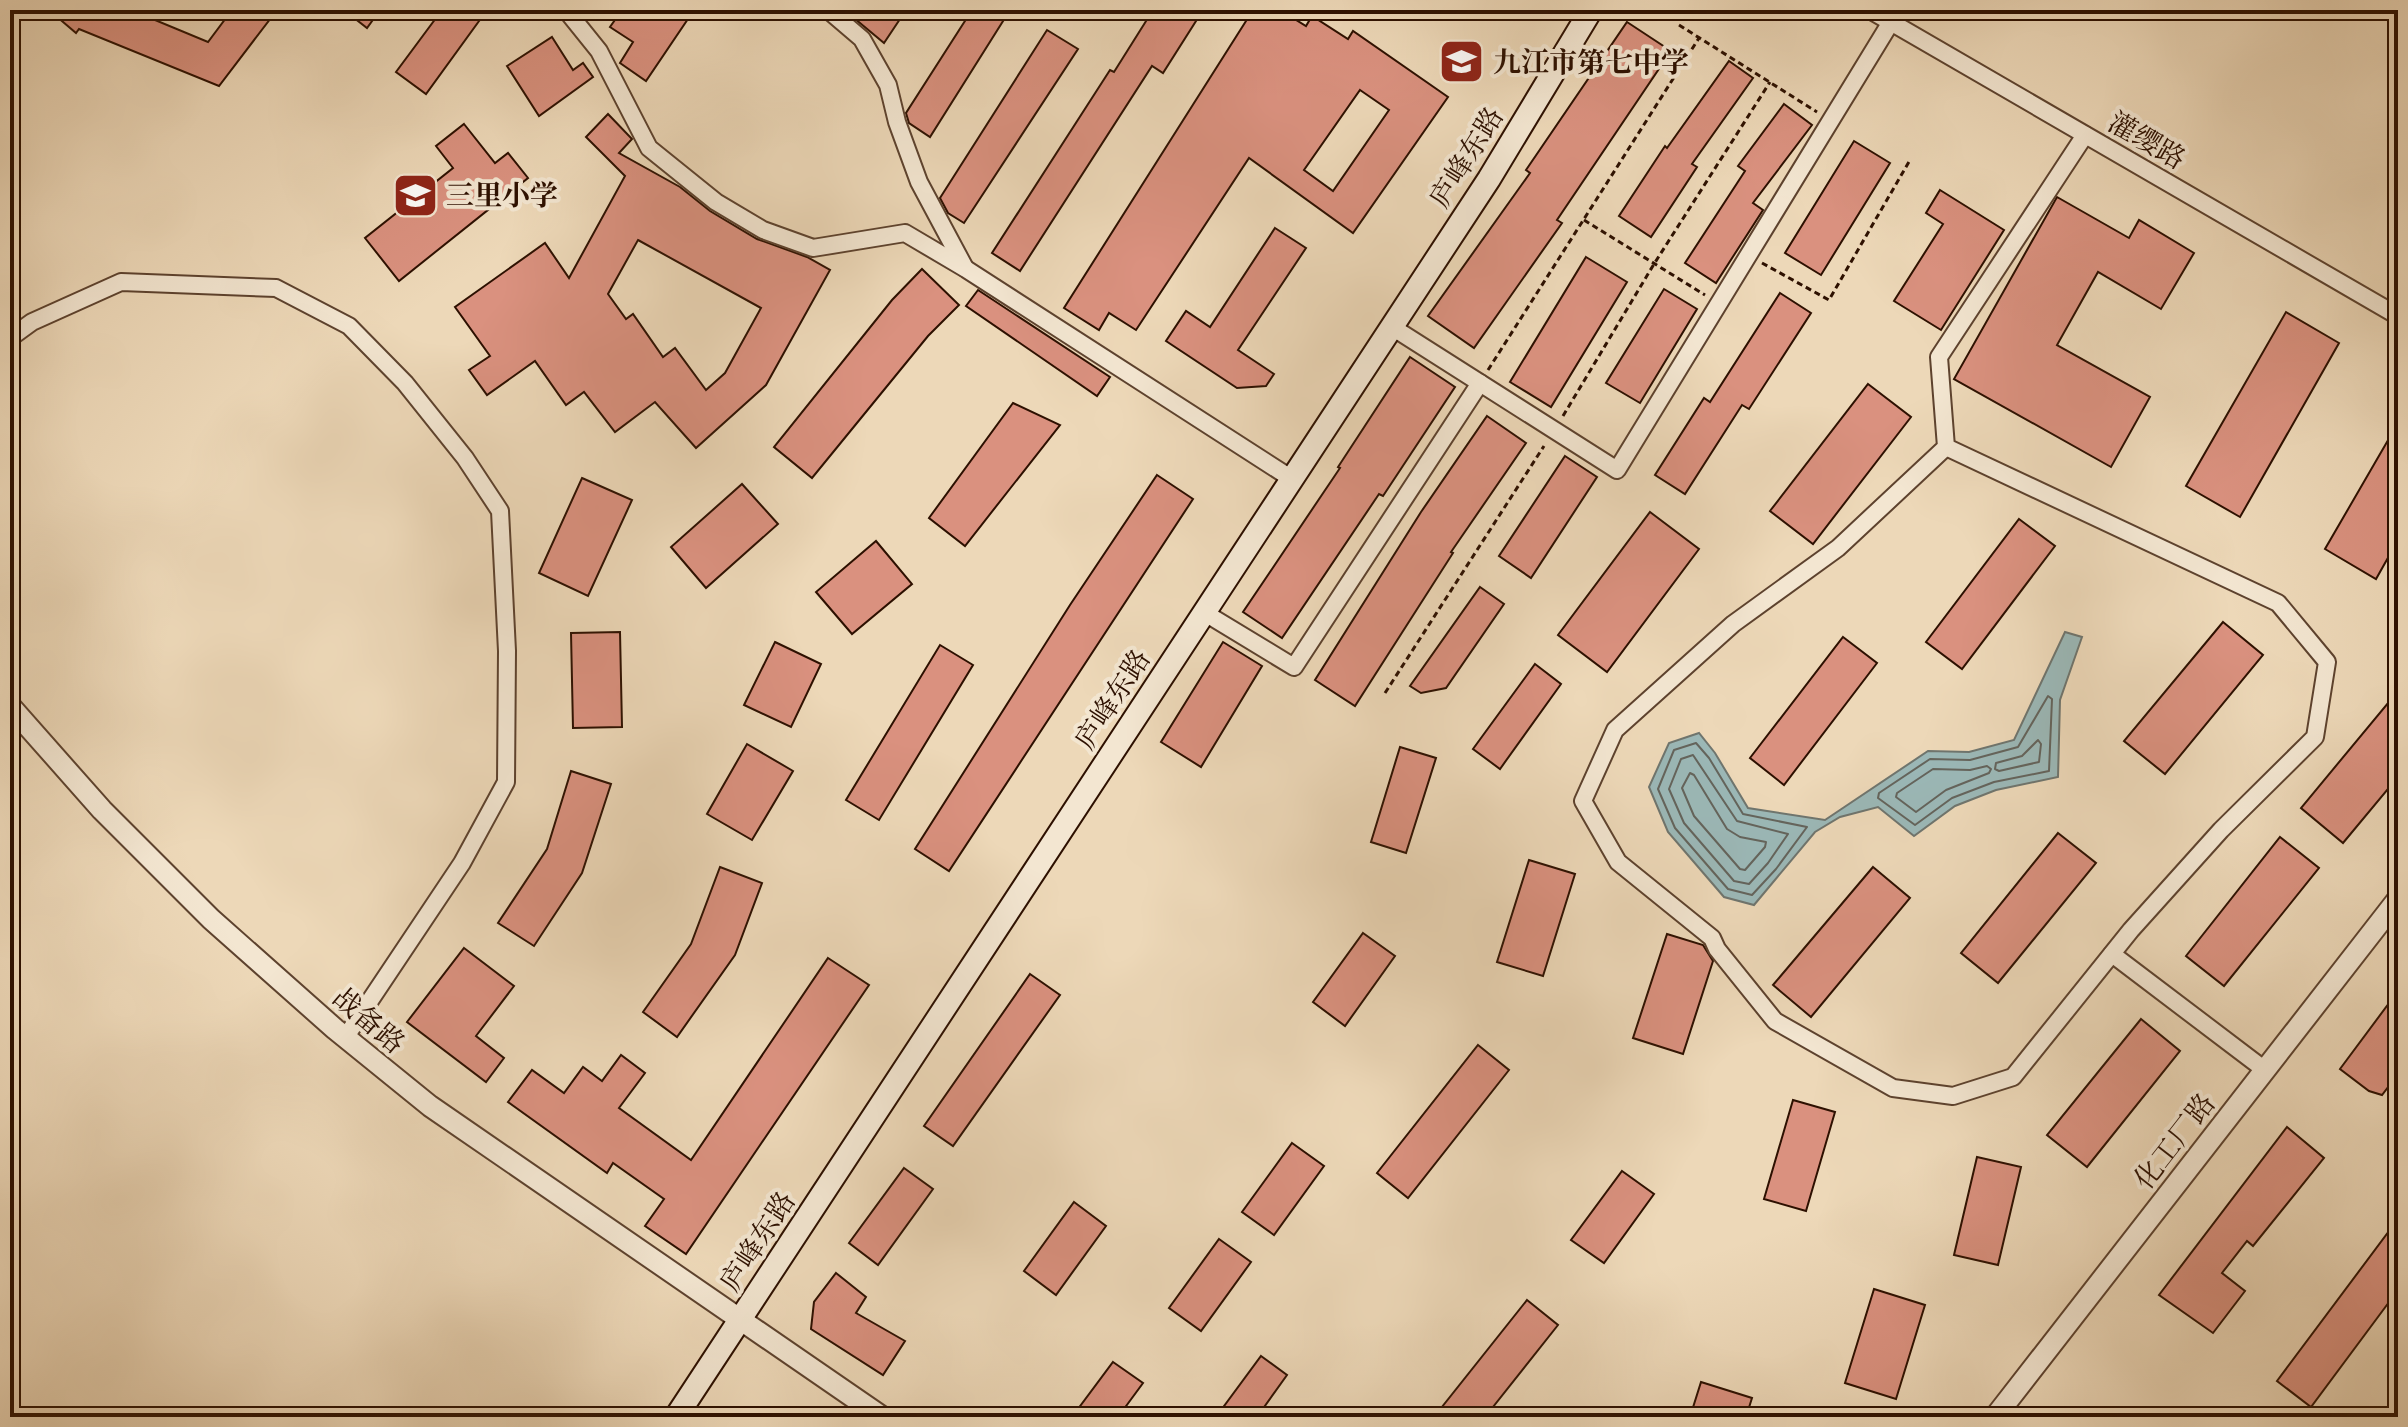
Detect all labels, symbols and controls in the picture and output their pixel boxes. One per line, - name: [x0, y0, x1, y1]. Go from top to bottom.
- school or university icon: 九江市第七中学: [1438, 38, 1486, 86]
- place label: 九江市第七中学: [1493, 46, 1689, 81]
- street label: 庐峰东路: [1423, 101, 1512, 215]
- street label: 灌缨路: [2101, 105, 2191, 177]
- school or university icon: 三里小学: [391, 171, 439, 219]
- place label: 三里小学: [446, 179, 558, 214]
- street label: 庐峰东路: [1068, 643, 1158, 756]
- street label: 战备路: [325, 981, 411, 1062]
- street label: 化工厂路: [2127, 1087, 2223, 1197]
- street label: 庐峰东路: [713, 1185, 803, 1298]

